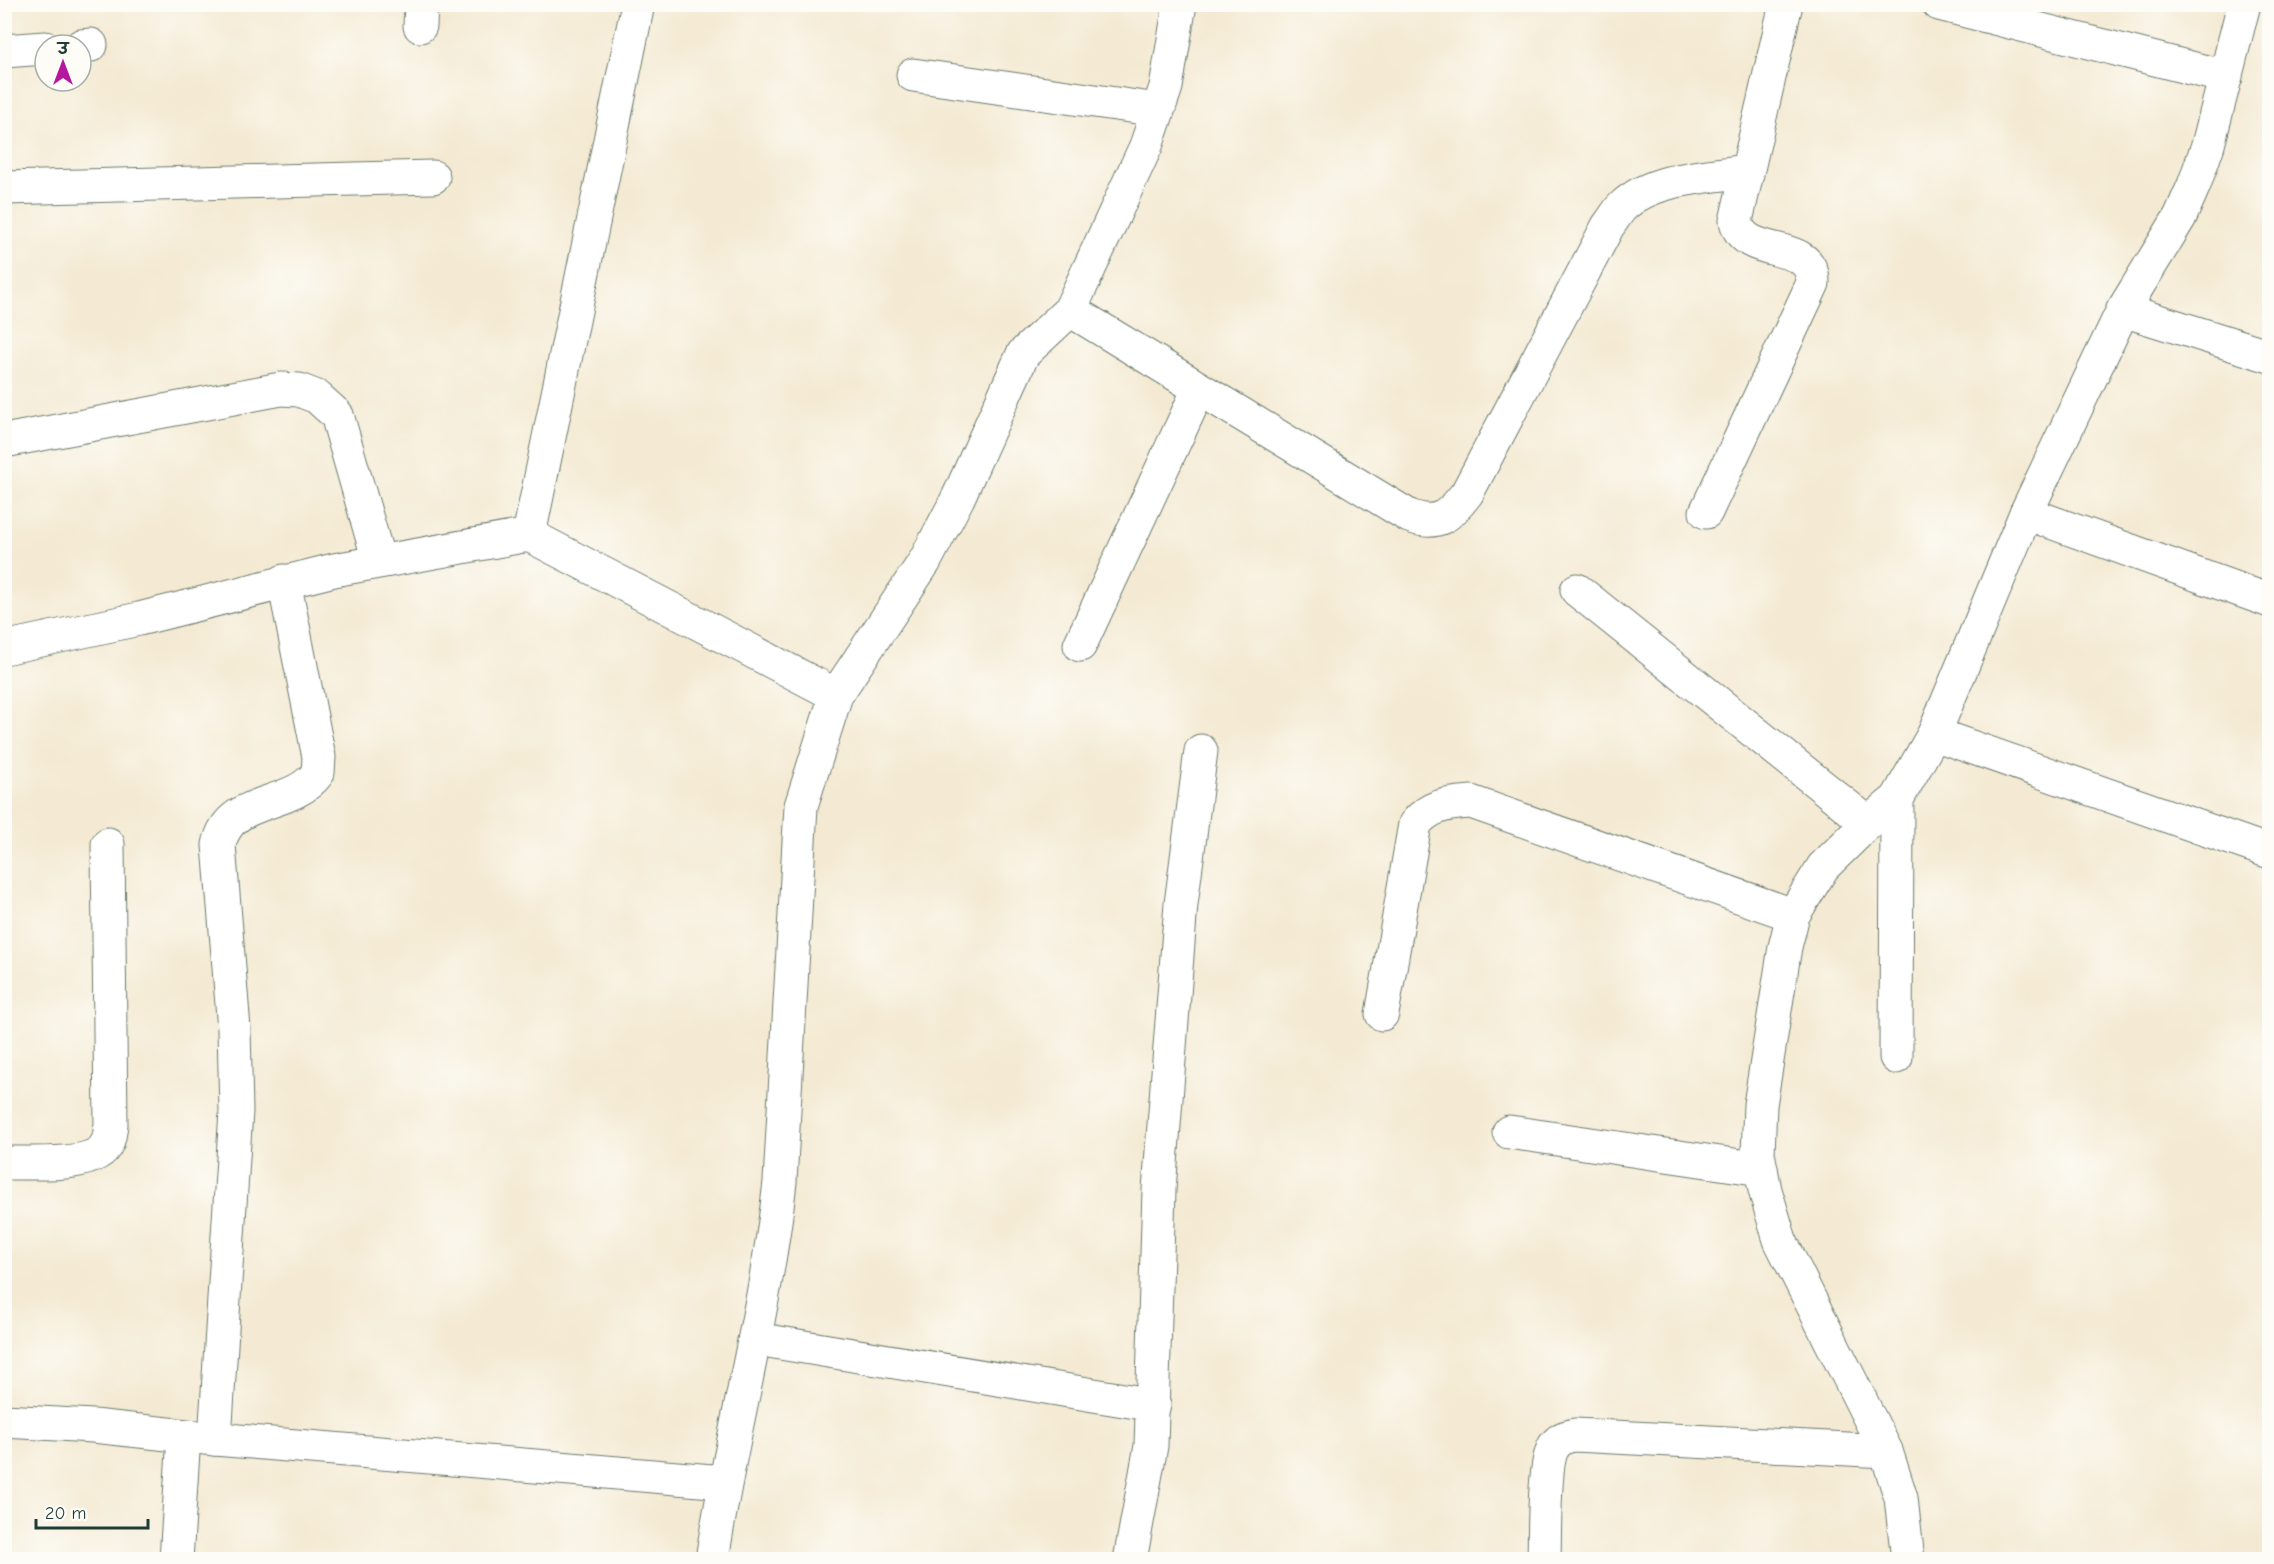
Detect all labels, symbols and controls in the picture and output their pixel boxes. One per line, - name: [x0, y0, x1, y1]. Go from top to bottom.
- north arrow: [33, 33, 93, 93]
- text: उ: [56, 40, 70, 58]
- scale bar: [36, 1492, 148, 1530]
- text: 20 m: [45, 1503, 86, 1524]

